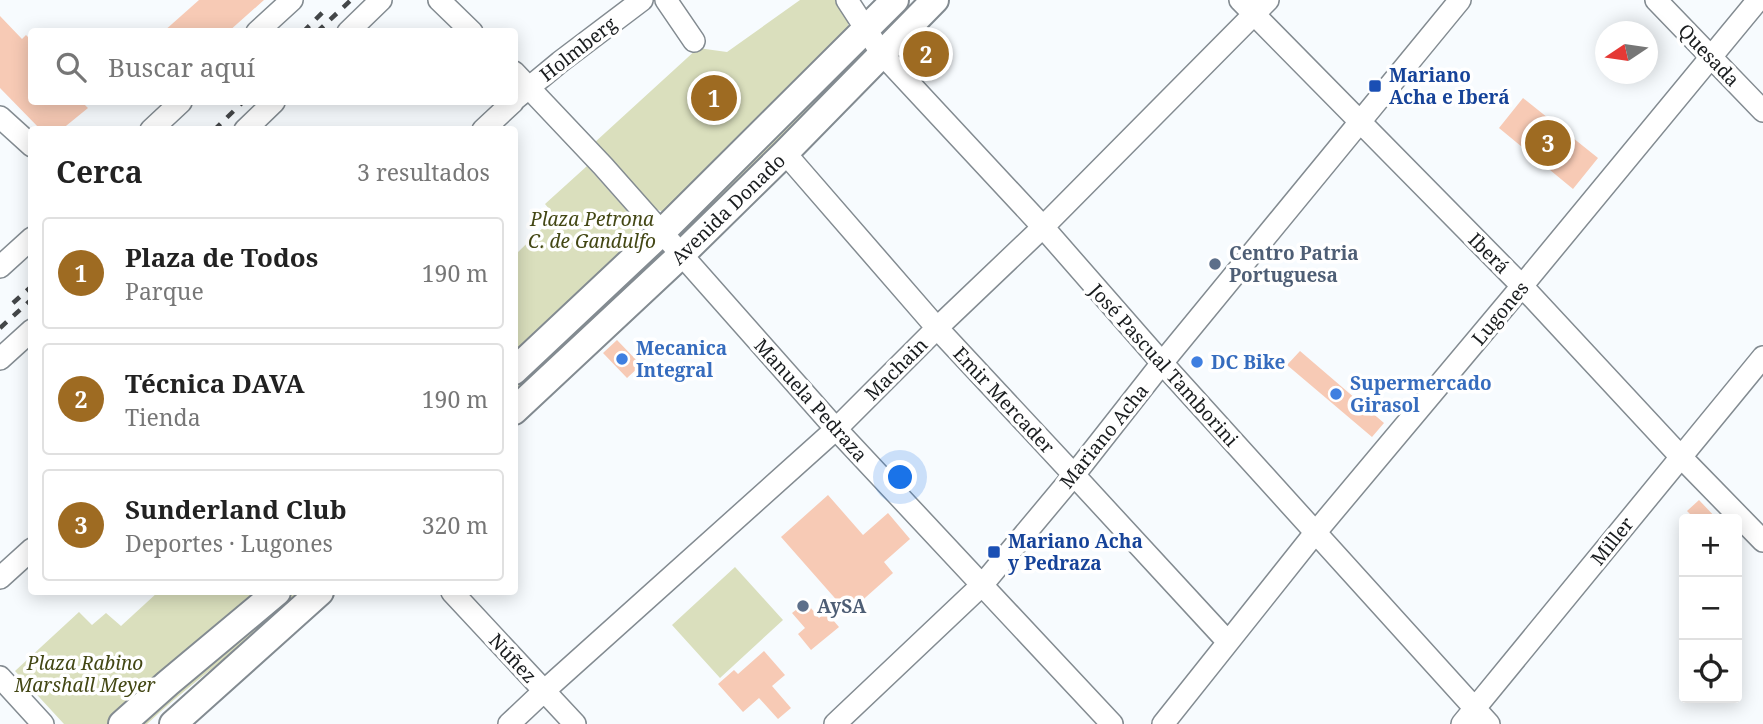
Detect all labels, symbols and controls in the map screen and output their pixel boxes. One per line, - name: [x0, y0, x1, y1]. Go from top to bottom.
- street label: Holmberg: [534, 11, 622, 87]
- street label: Quesada: [1673, 18, 1745, 92]
- north arrow: [1595, 21, 1658, 84]
- search box: [28, 28, 518, 105]
- pin: 2: [903, 28, 949, 80]
- icon: search: [52, 48, 90, 86]
- text: Buscar aquí: [108, 49, 255, 85]
- place label: Mariano Acha e Iberá: [1389, 62, 1510, 110]
- pin: 1: [691, 72, 737, 124]
- marker: Mariano Acha e Iberá: [1367, 78, 1383, 94]
- pin: 3: [1525, 117, 1571, 169]
- street label: Avenida Donado: [665, 148, 791, 270]
- text: Cerca: [56, 151, 143, 192]
- text: 3 resultados: [357, 156, 490, 188]
- park label: Plaza Petrona C. de Gandulfo: [528, 206, 656, 254]
- street label: Iberá: [1463, 227, 1515, 279]
- text: Plaza de Todos: [125, 239, 318, 275]
- place label: Centro Patria Portuguesa: [1229, 240, 1359, 288]
- marker: Centro Patria Portuguesa: [1207, 256, 1223, 272]
- text: 1: [75, 257, 88, 289]
- text: 190 m: [422, 257, 488, 289]
- text: Parque: [125, 275, 204, 307]
- street label: Lugones: [1466, 276, 1534, 350]
- street label: José Pascual Tamborini: [1083, 277, 1244, 452]
- street label: Machain: [859, 332, 933, 406]
- street label: Manuela Pedraza: [749, 333, 873, 467]
- place label: Mecanica Integral: [636, 335, 727, 383]
- street label: Emir Mercader: [948, 341, 1060, 459]
- place label: DC Bike: [1211, 349, 1285, 375]
- marker: Mecanica Integral: [614, 351, 630, 367]
- marker: DC Bike: [1189, 354, 1205, 370]
- text: Técnica DAVA: [125, 365, 305, 401]
- place label: Supermercado Girasol: [1350, 370, 1492, 418]
- street label: Mariano Acha: [1054, 378, 1154, 494]
- text: 2: [75, 383, 88, 415]
- text: 190 m: [422, 383, 488, 415]
- marker: Supermercado Girasol: [1328, 386, 1344, 402]
- text: Tienda: [125, 401, 201, 433]
- your location: [883, 460, 917, 494]
- text: Sunderland Club: [125, 491, 347, 527]
- text: 3: [75, 509, 88, 541]
- text: 320 m: [422, 509, 488, 541]
- street label: Miller: [1585, 511, 1639, 570]
- map controls: [1679, 514, 1742, 703]
- button: +: [1679, 514, 1742, 577]
- text: Deportes · Lugones: [125, 527, 333, 559]
- place label: Mariano Acha y Pedraza: [1008, 528, 1143, 576]
- marker: Mariano Acha y Pedraza: [986, 544, 1002, 560]
- button: −: [1679, 577, 1742, 640]
- place label: AySA: [817, 593, 867, 619]
- marker: AySA: [795, 598, 811, 614]
- street label: Núñez: [483, 628, 543, 688]
- button: locate: [1679, 640, 1742, 703]
- park label: Plaza Rabino Marshall Meyer: [14, 650, 156, 698]

